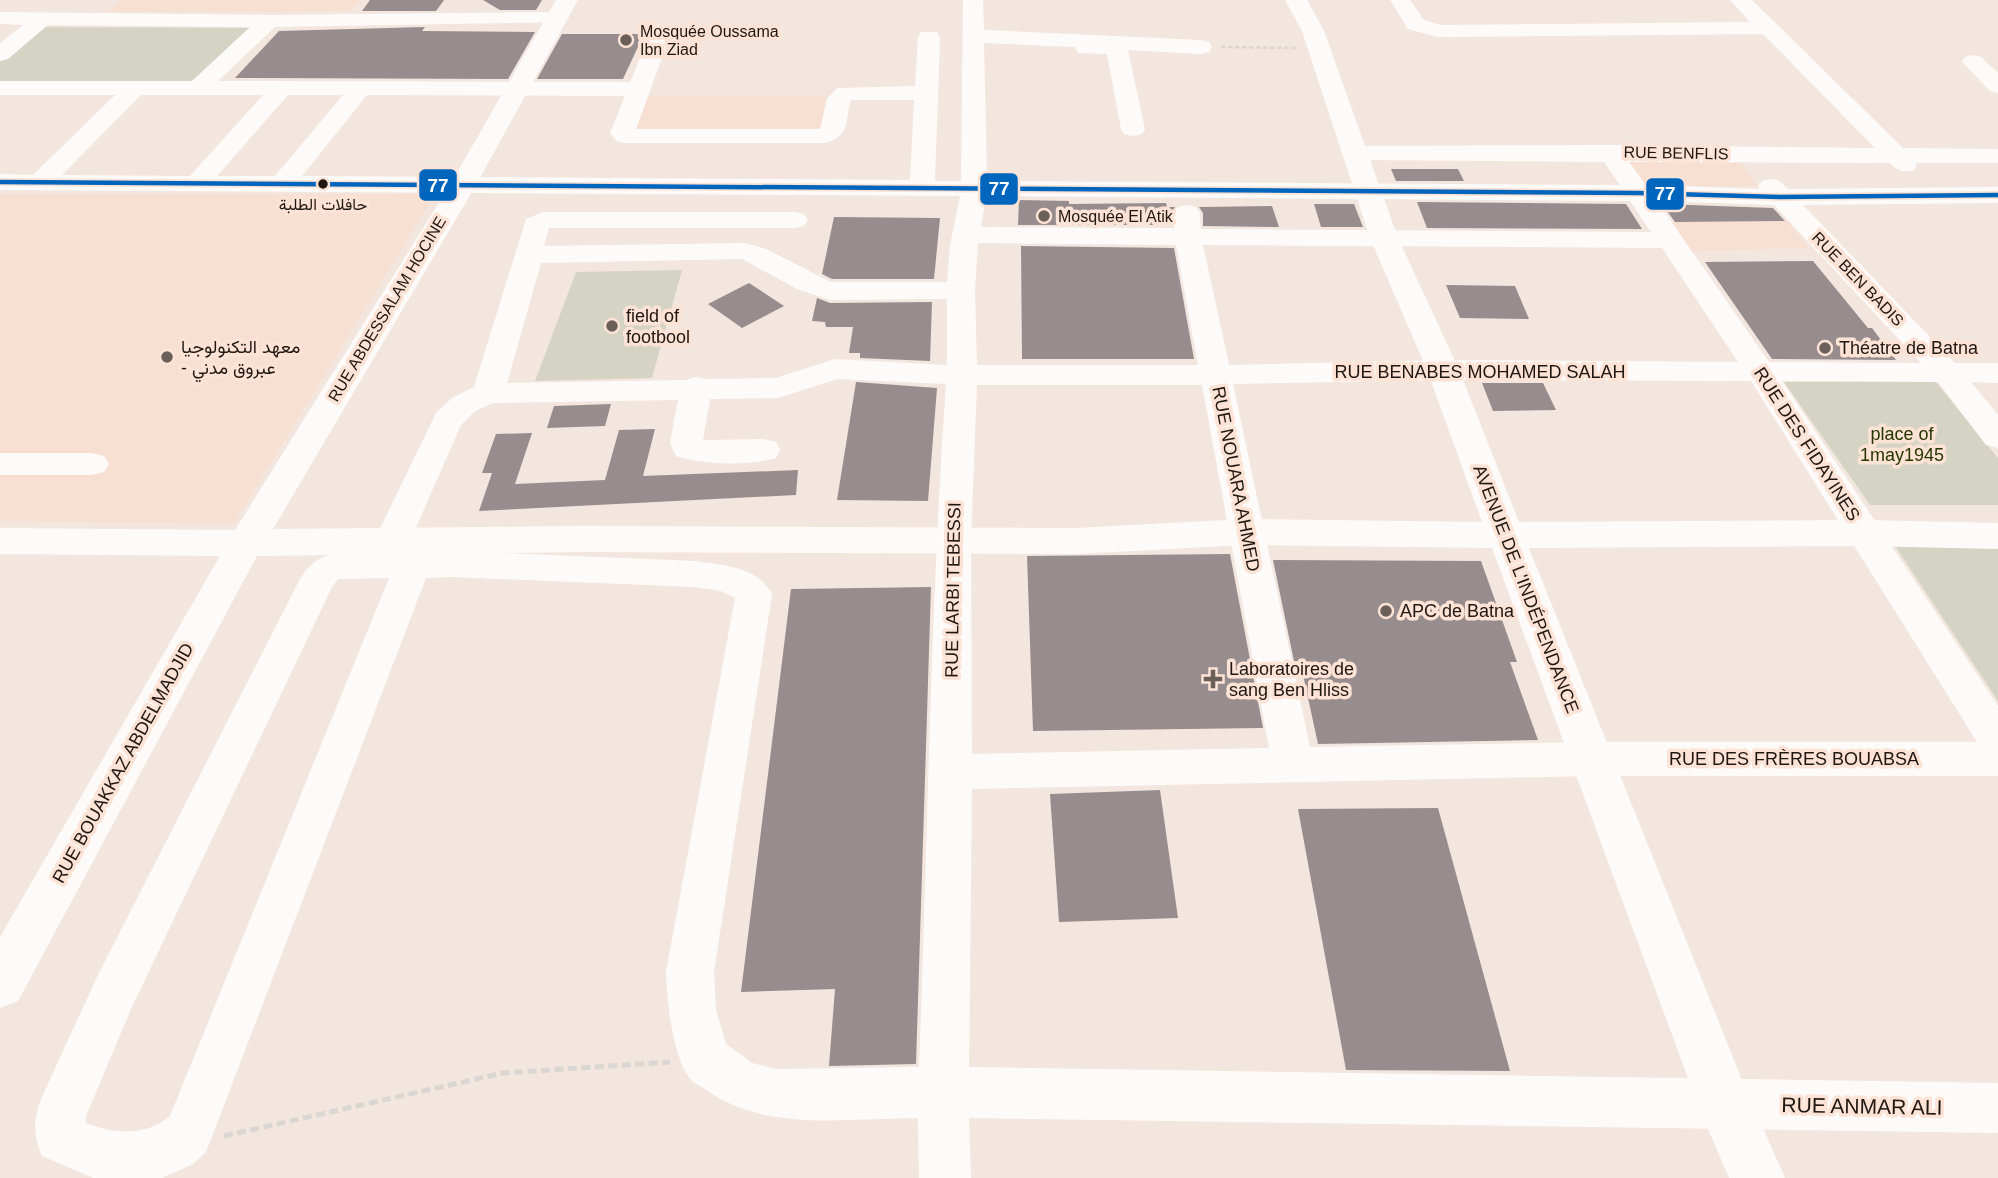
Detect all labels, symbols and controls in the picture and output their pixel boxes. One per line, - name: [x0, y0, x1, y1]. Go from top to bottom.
- place label: Mosquée Oussama Ibn Ziad: [640, 23, 779, 58]
- marker: Mosquée Oussama Ibn Ziad: [618, 32, 634, 48]
- street label: RUE BENFLIS: [1623, 144, 1729, 162]
- line badge: 77: [418, 168, 458, 202]
- line badge: 77: [979, 172, 1019, 206]
- text: 77: [427, 175, 449, 196]
- marker: حافلات الطلبة: [316, 177, 330, 191]
- line badge: 77: [1645, 177, 1685, 211]
- text: 77: [988, 178, 1010, 199]
- text: 77: [1654, 183, 1676, 204]
- place label: حافلات الطلبة: [279, 196, 367, 214]
- marker: Mosquée El Atik: [1036, 208, 1052, 224]
- place label: Mosquée El Atik: [1058, 208, 1174, 225]
- street label: RUE ABDESSALAM HOCINE: [325, 214, 449, 404]
- street label: RUE BEN BADIS: [1809, 229, 1907, 329]
- place label: field of footbool: [626, 306, 690, 347]
- marker: field of footbool: [604, 318, 620, 334]
- place label: معهد التكنولوجيا - عبروق مدني: [181, 337, 300, 383]
- place label: Théatre de Batna: [1839, 338, 1979, 358]
- marker: Théatre de Batna: [1817, 340, 1833, 356]
- marker: معهد التكنولوجيا - عبروق مدني: [159, 349, 175, 365]
- street label: RUE BENABES MOHAMED SALAH: [1334, 362, 1626, 382]
- street label: RUE DES FIDAYINES: [1750, 364, 1864, 524]
- street label: RUE NOUARA AHMED: [1208, 385, 1264, 573]
- park label: place of 1may1945: [1860, 424, 1944, 465]
- street label: AVENUE DE L'INDÉPENDANCE: [1469, 462, 1583, 716]
- street label: RUE LARBI TEBESSI: [941, 502, 965, 678]
- place label: APC de Batna: [1400, 601, 1515, 621]
- marker: APC de Batna: [1378, 603, 1394, 619]
- street label: RUE BOUAKKAZ ABDELMADJID: [49, 640, 197, 886]
- place label: Laboratoires de sang Ben Hliss: [1229, 659, 1354, 700]
- marker: Laboratoires de sang Ben Hliss: [1203, 669, 1223, 689]
- street label: RUE DES FRÈRES BOUABSA: [1669, 749, 1919, 769]
- street label: RUE ANMAR ALI: [1781, 1093, 1943, 1119]

